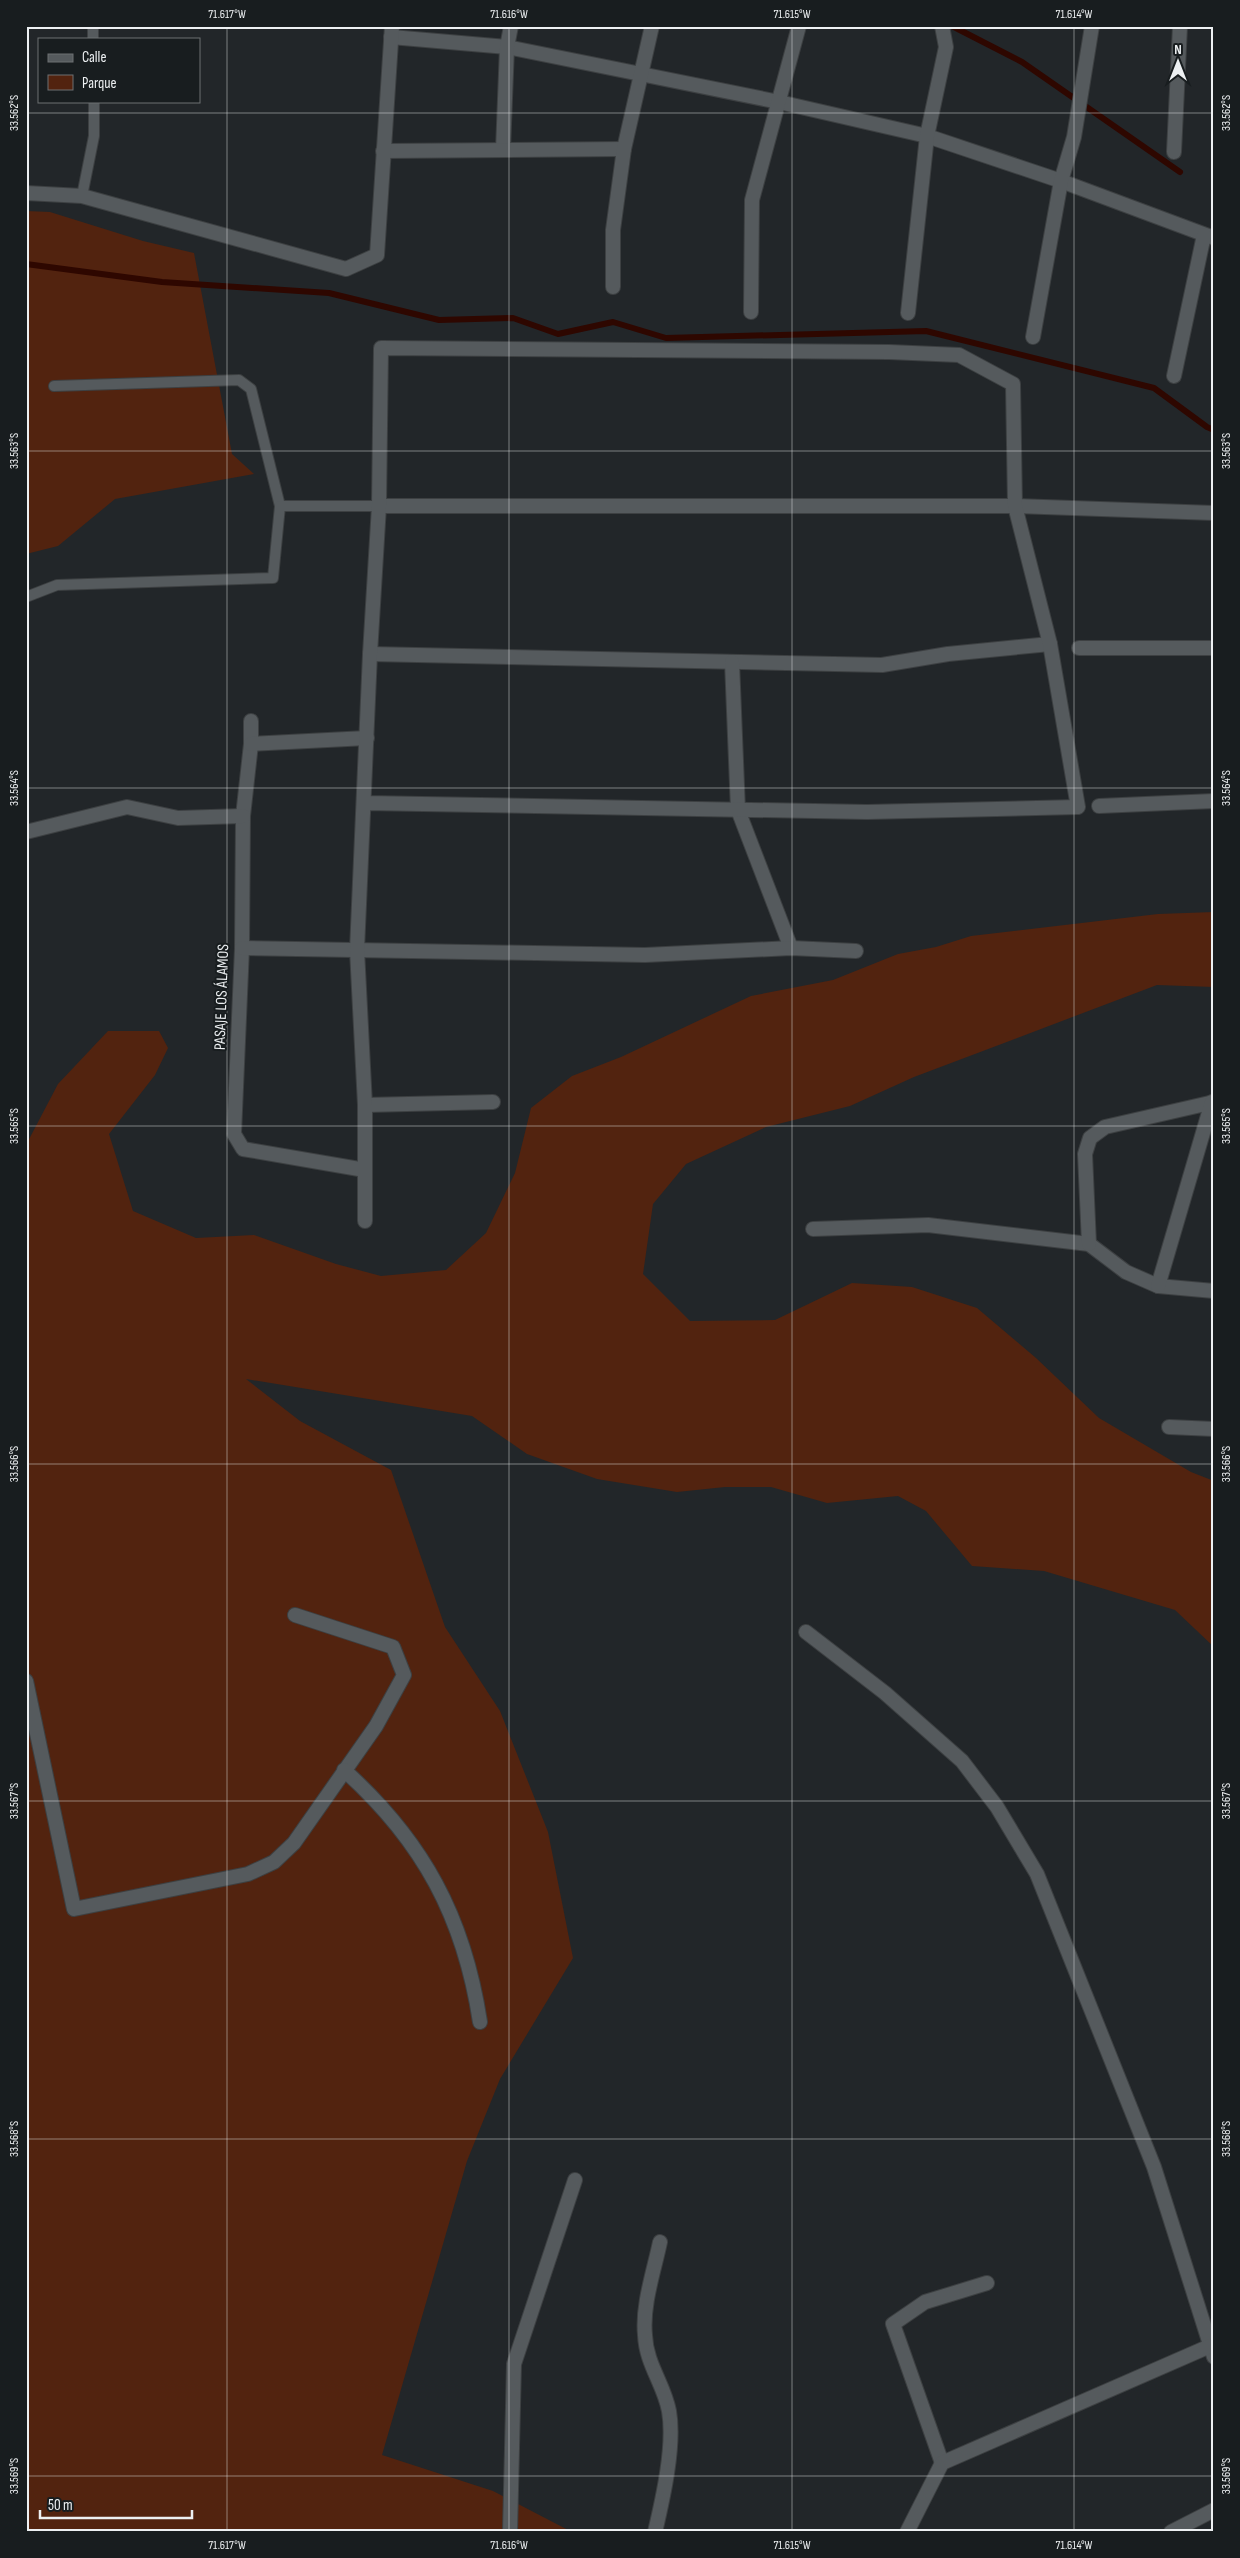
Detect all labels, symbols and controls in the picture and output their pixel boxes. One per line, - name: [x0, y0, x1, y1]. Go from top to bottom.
- text: 71.617°W: [208, 7, 246, 22]
- text: 71.616°W: [490, 7, 528, 22]
- text: 71.615°W: [773, 7, 811, 22]
- text: 71.614°W: [1056, 7, 1093, 22]
- legend: [38, 38, 200, 102]
- north arrow: [1152, 38, 1202, 88]
- text: N: [1174, 41, 1182, 58]
- text: Calle: [82, 48, 106, 67]
- text: Parque: [82, 74, 117, 93]
- text: 33.562°S: [7, 95, 22, 131]
- text: 33.562°S: [1219, 95, 1234, 131]
- text: 33.563°S: [7, 433, 22, 469]
- text: 33.563°S: [1219, 433, 1234, 469]
- text: 33.564°S: [7, 770, 22, 806]
- text: 33.564°S: [1219, 770, 1234, 806]
- street label: PASAJE LOS ÁLAMOS: [211, 943, 233, 1050]
- text: 33.565°S: [7, 1108, 22, 1144]
- text: 33.565°S: [1219, 1108, 1234, 1144]
- text: 33.566°S: [7, 1446, 22, 1482]
- text: 33.566°S: [1219, 1446, 1234, 1482]
- text: 33.567°S: [7, 1783, 22, 1819]
- text: 33.567°S: [1219, 1783, 1234, 1819]
- text: 33.568°S: [7, 2121, 22, 2157]
- text: 33.568°S: [1219, 2121, 1234, 2157]
- text: 33.569°S: [7, 2458, 22, 2494]
- text: 33.569°S: [1219, 2458, 1234, 2494]
- scale bar: [40, 2488, 192, 2520]
- text: 50 m: [48, 2496, 73, 2515]
- text: 71.617°W: [208, 2538, 246, 2553]
- text: 71.616°W: [490, 2538, 528, 2553]
- text: 71.615°W: [773, 2538, 811, 2553]
- text: 71.614°W: [1056, 2538, 1093, 2553]

